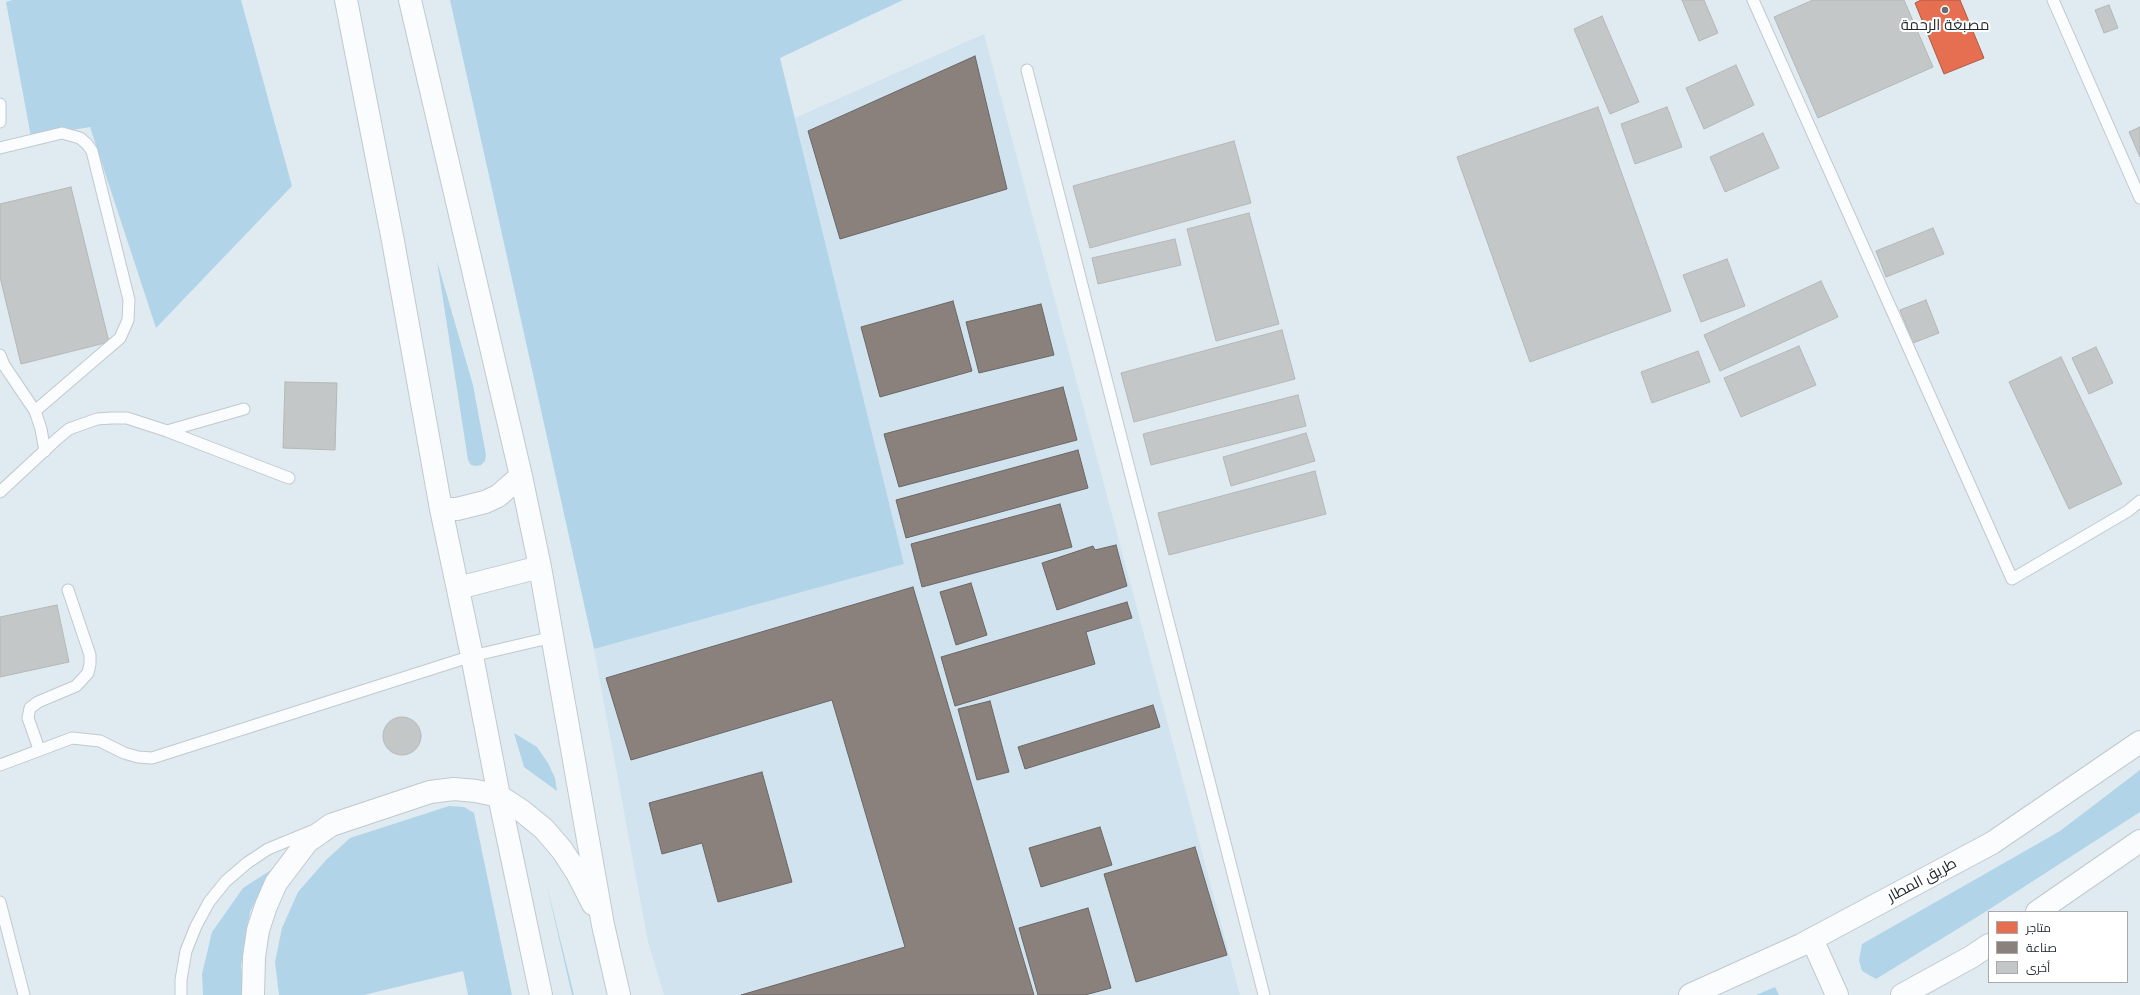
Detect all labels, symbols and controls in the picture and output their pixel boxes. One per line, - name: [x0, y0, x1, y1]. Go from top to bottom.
- marker: مصبغة الرحمة: [1940, 5, 1950, 15]
- place label: مصبغة الرحمة: [1901, 16, 1989, 34]
- street label: طريق المطار: [1884, 854, 1960, 906]
- legend: [1988, 911, 2128, 983]
- text: متاجر: [2026, 920, 2051, 935]
- text: صناعة: [2026, 940, 2057, 955]
- text: أخرى: [2026, 960, 2050, 975]

